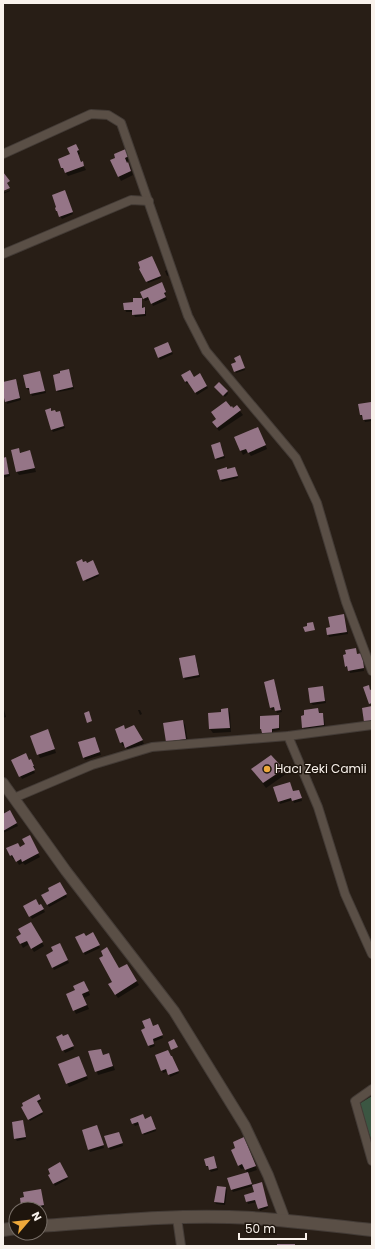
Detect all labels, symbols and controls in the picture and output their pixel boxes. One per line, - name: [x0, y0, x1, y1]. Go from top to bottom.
- place label: Hacı Zeki Camii: [275, 760, 367, 777]
- marker: Hacı Zeki Camii: [262, 764, 272, 774]
- north arrow: [8, 1201, 48, 1241]
- text: N: [28, 1209, 46, 1224]
- scale bar: [239, 1215, 306, 1241]
- text: 50 m: [245, 1220, 276, 1237]

